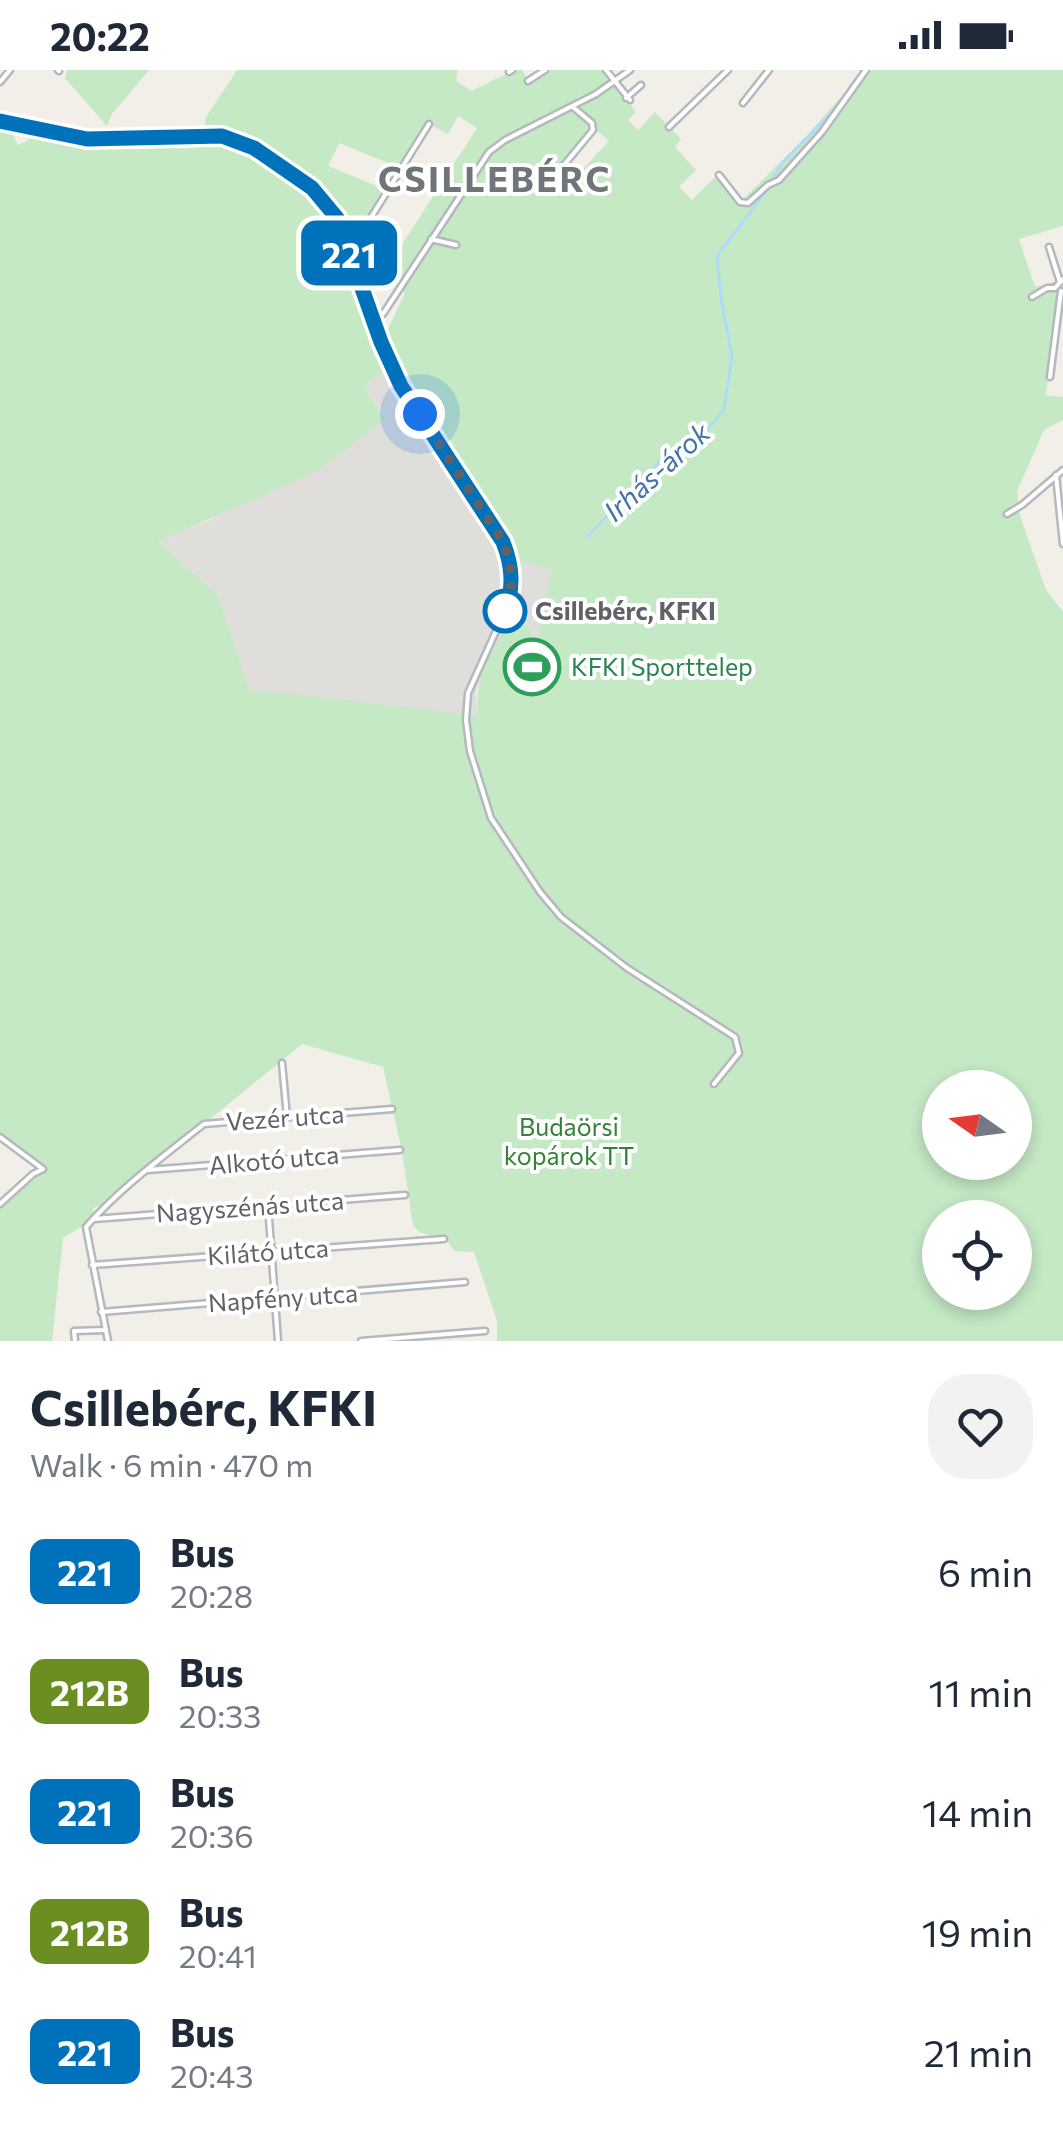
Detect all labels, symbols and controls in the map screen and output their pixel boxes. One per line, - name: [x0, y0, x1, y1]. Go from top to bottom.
- text: 20:22: [50, 12, 150, 59]
- district label: CSILLEBÉRC: [378, 156, 612, 199]
- line badge: 221: [292, 220, 406, 286]
- text: 221: [321, 232, 377, 275]
- your location: [395, 389, 445, 439]
- water label: Irhás-árok: [596, 414, 717, 528]
- marker: Csillebérc, KFKI: [484, 590, 526, 632]
- place label: Csillebérc, KFKI: [535, 595, 716, 625]
- sports icon: KFKI Sporttelep: [502, 637, 562, 697]
- place label: KFKI Sporttelep: [571, 651, 753, 681]
- north arrow: [922, 1070, 1032, 1180]
- map controls: [922, 1070, 1032, 1310]
- street label: Vezér utca: [225, 1098, 345, 1136]
- park label: Budaörsi kopárok TT: [504, 1111, 634, 1170]
- street label: Alkotó utca: [208, 1138, 340, 1180]
- street label: Nagyszénás utca: [155, 1184, 345, 1228]
- button: locate: [922, 1200, 1032, 1310]
- street label: Kilátó utca: [206, 1232, 330, 1270]
- street label: Napfény utca: [207, 1277, 359, 1317]
- button: heart: [928, 1374, 1033, 1479]
- text: Csillebérc, KFKI: [30, 1377, 377, 1436]
- text: Walk · 6 min · 470 m: [30, 1444, 313, 1484]
- text: Bus: [170, 1528, 235, 1575]
- text: 6 min: [938, 1548, 1033, 1595]
- text: 221: [57, 1550, 113, 1593]
- text: 20:28: [170, 1575, 253, 1615]
- text: Bus: [179, 1648, 243, 1695]
- text: 11 min: [929, 1668, 1033, 1715]
- text: 212B: [50, 1670, 129, 1713]
- text: 20:33: [179, 1695, 261, 1735]
- text: Bus: [170, 1768, 235, 1815]
- text: 14 min: [922, 1788, 1033, 1835]
- text: 221: [57, 1790, 113, 1833]
- text: 20:36: [170, 1815, 254, 1855]
- text: Bus: [179, 1888, 243, 1935]
- text: 19 min: [922, 1908, 1033, 1955]
- text: 212B: [50, 1910, 129, 1953]
- text: 20:41: [179, 1935, 257, 1975]
- text: Bus: [170, 2008, 235, 2055]
- text: 21 min: [924, 2028, 1033, 2075]
- text: 221: [57, 2030, 113, 2073]
- text: 20:43: [170, 2055, 254, 2095]

